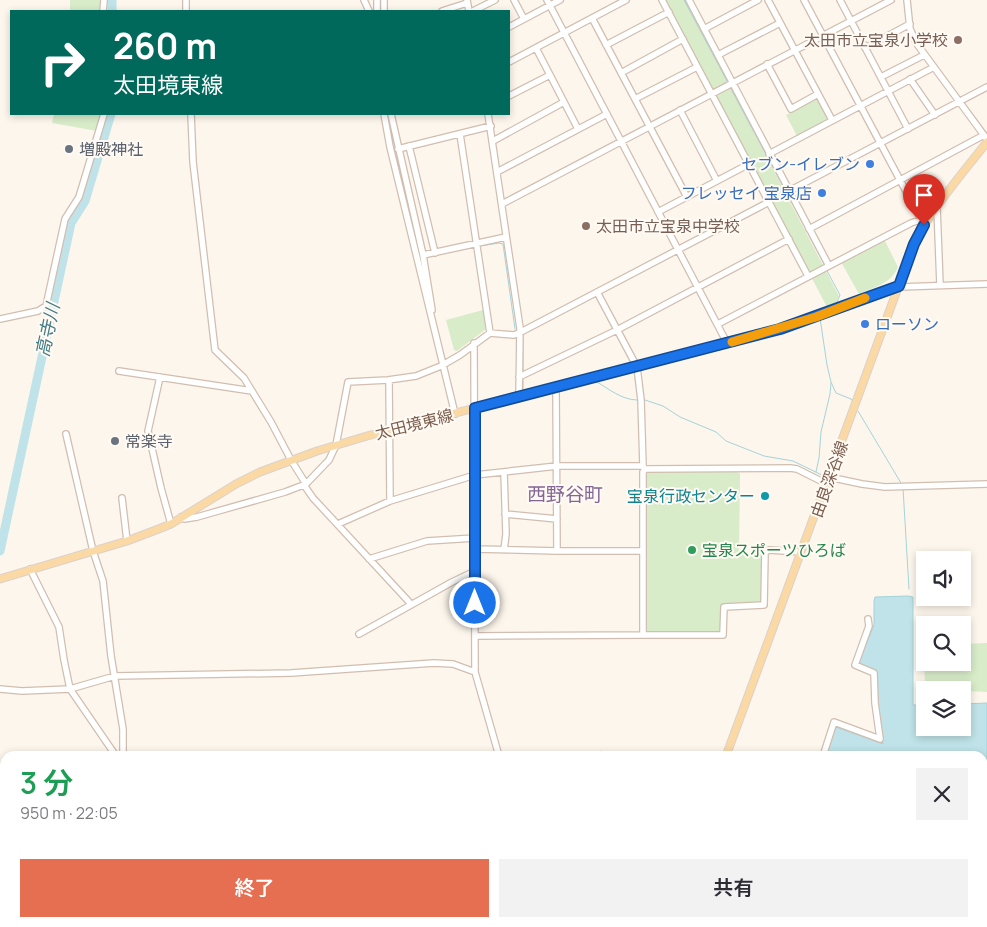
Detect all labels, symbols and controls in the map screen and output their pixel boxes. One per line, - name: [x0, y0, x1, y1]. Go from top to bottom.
- text: 260 m: [113, 22, 217, 70]
- place label: 太田市立宝泉小学校: [804, 29, 948, 51]
- icon: right: [30, 30, 95, 95]
- marker: 太田市立宝泉小学校: [952, 34, 964, 46]
- text: 太田境東線: [113, 70, 223, 100]
- place label: 増殿神社: [79, 138, 143, 160]
- marker: 増殿神社: [63, 143, 75, 155]
- place label: セブン-イレブン: [741, 153, 860, 175]
- marker: セブン-イレブン: [864, 158, 876, 170]
- pin: [903, 174, 945, 225]
- icon: arrive: [910, 181, 938, 209]
- place label: フレッセイ 宝泉店: [681, 182, 812, 204]
- marker: フレッセイ 宝泉店: [816, 187, 828, 199]
- place label: 太田市立宝泉中学校: [596, 215, 740, 237]
- marker: 太田市立宝泉中学校: [580, 220, 592, 232]
- water label: 高寺川: [30, 299, 65, 359]
- place label: ローソン: [875, 313, 939, 335]
- marker: ローソン: [859, 318, 871, 330]
- street label: 太田境東線: [373, 404, 455, 444]
- place label: 常楽寺: [125, 430, 173, 452]
- marker: 常楽寺: [109, 435, 121, 447]
- street label: 由良深谷線: [805, 438, 853, 520]
- district label: 西野谷町: [527, 481, 603, 507]
- place label: 宝泉行政センター: [627, 485, 755, 507]
- marker: 宝泉行政センター: [759, 490, 771, 502]
- place label: 宝泉スポーツひろば: [702, 539, 846, 561]
- marker: 宝泉スポーツひろば: [686, 544, 698, 556]
- map controls: [916, 551, 971, 736]
- button: sound: [916, 551, 971, 606]
- position arrow: [448, 576, 500, 628]
- button: search: [916, 616, 971, 671]
- button: layers: [916, 681, 971, 736]
- text: 3 分: [20, 762, 73, 803]
- button: close: [916, 768, 968, 820]
- text: 950 m · 22:05: [20, 802, 118, 824]
- button: 終了: [20, 859, 489, 917]
- button: 共有: [499, 859, 968, 917]

